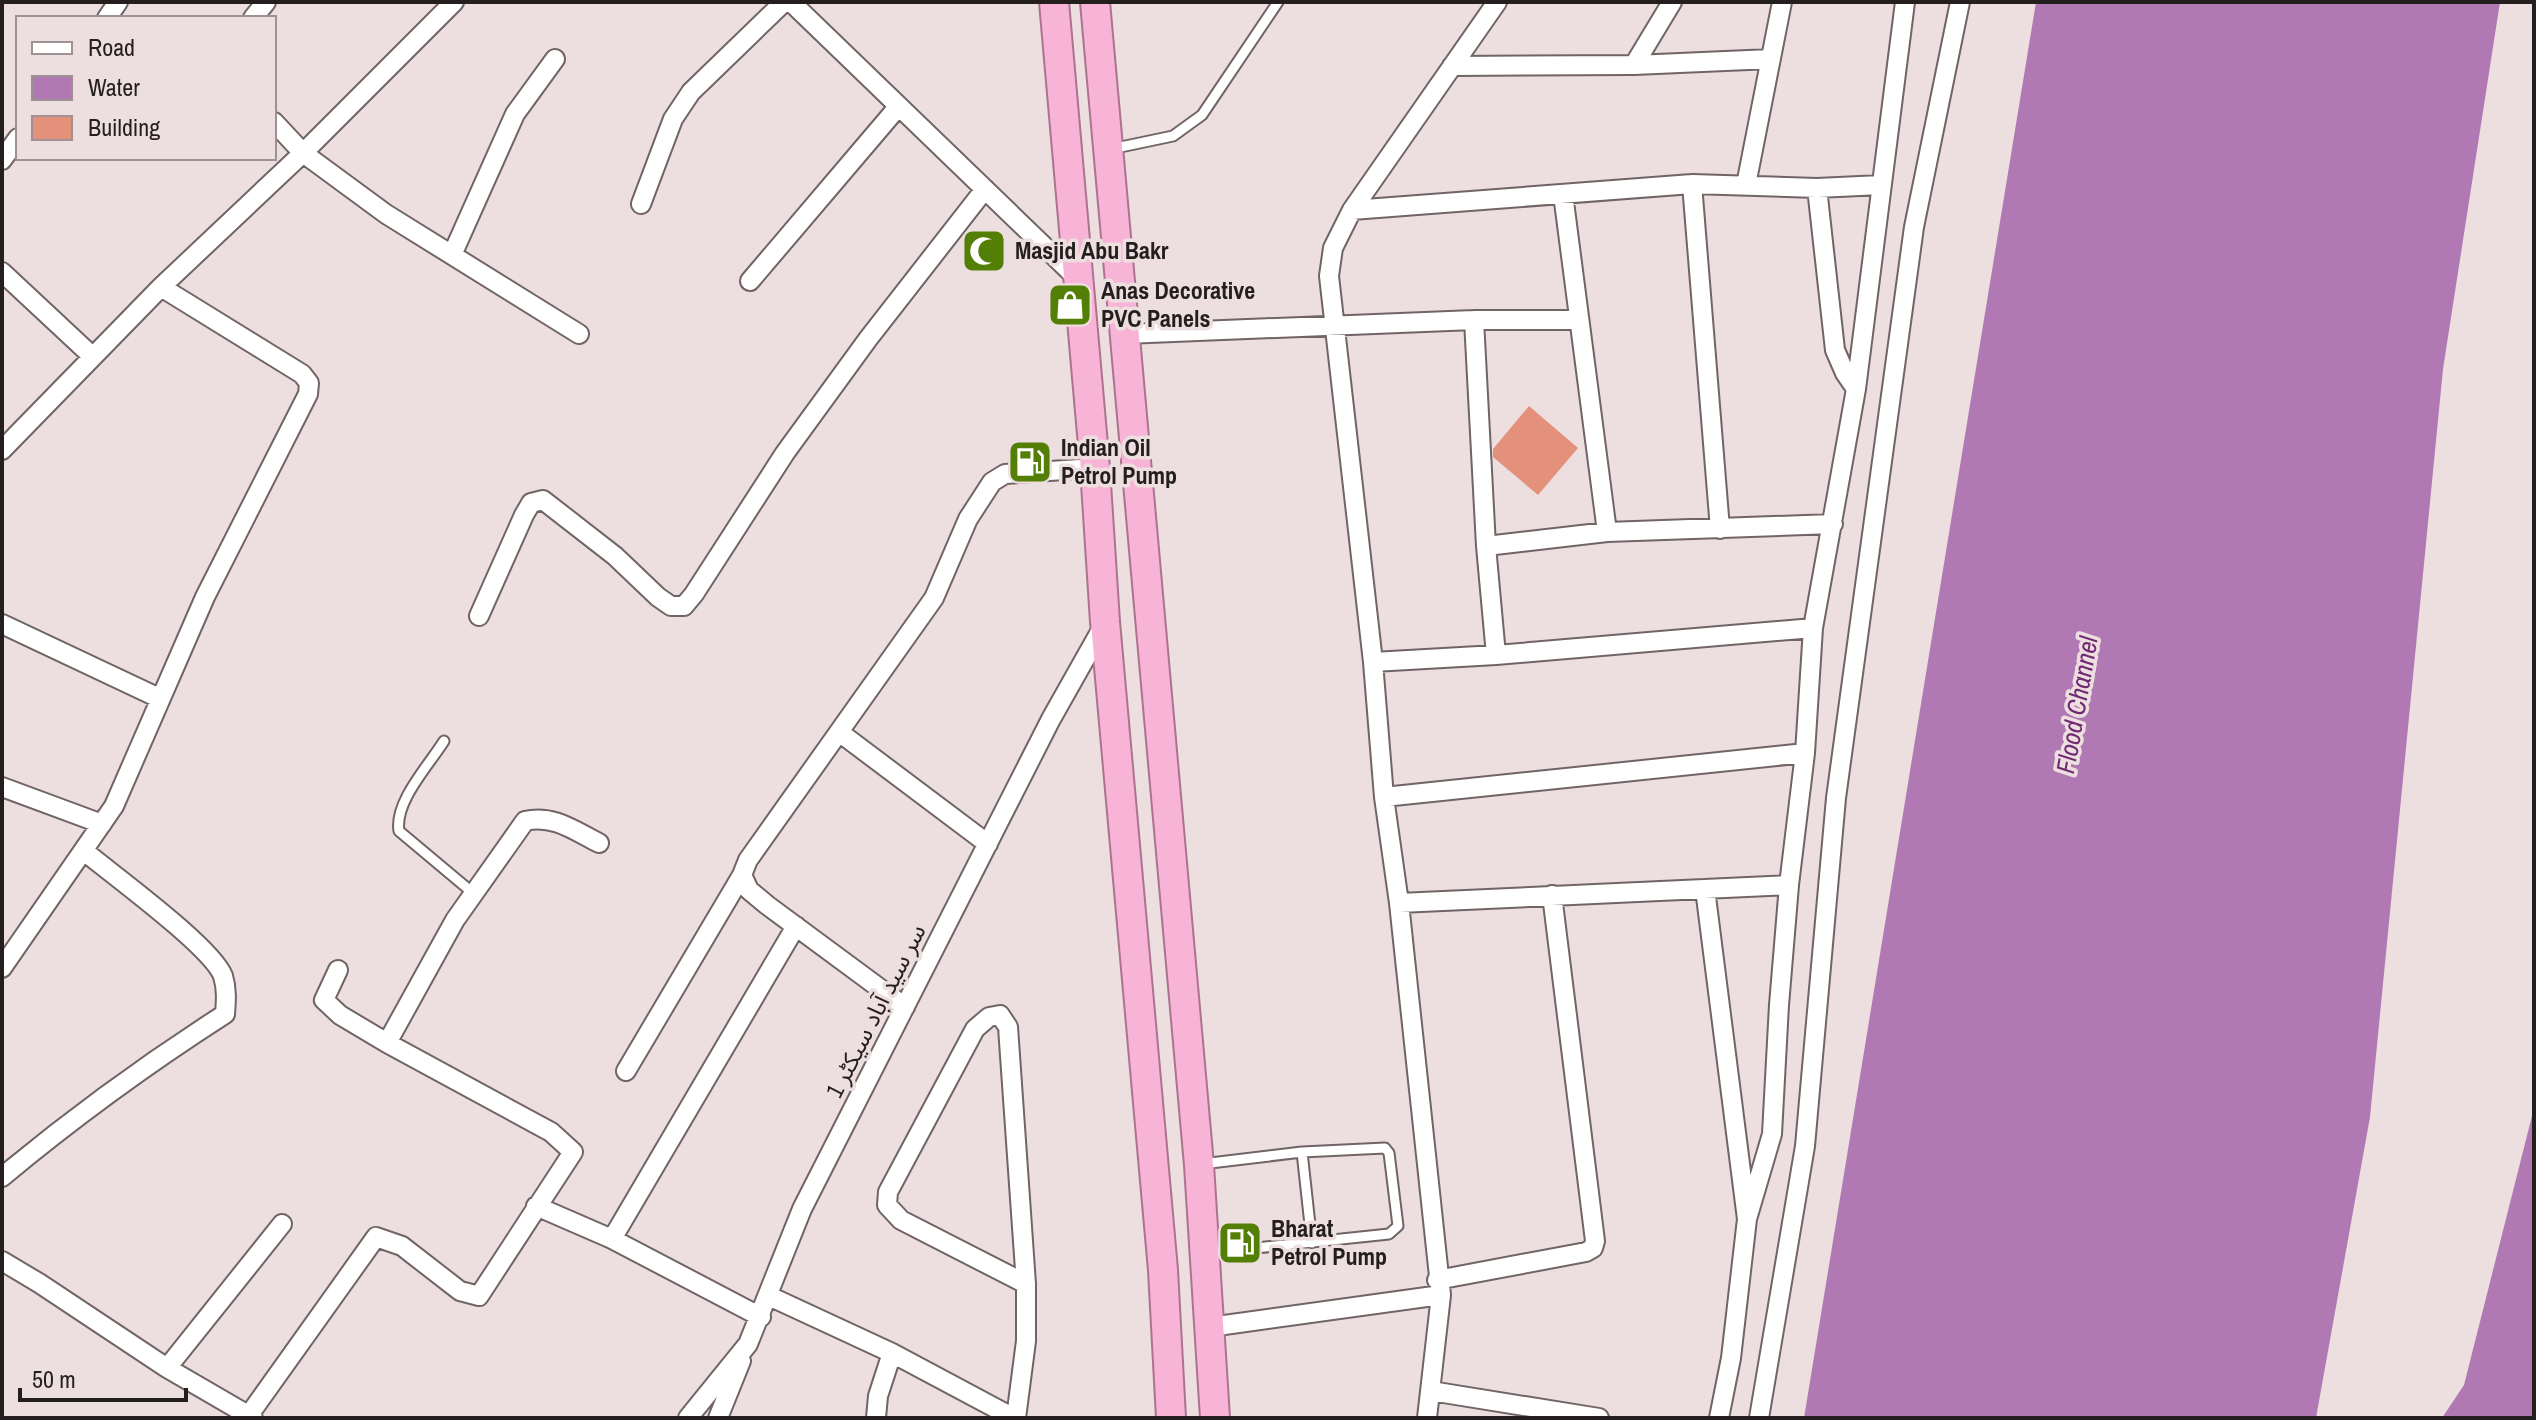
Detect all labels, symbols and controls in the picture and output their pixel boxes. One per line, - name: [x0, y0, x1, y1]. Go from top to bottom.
- legend: [16, 16, 276, 160]
- text: Road: [88, 31, 135, 63]
- text: Water: [88, 71, 140, 103]
- text: Building: [88, 111, 160, 143]
- mosque icon: Masjid Abu Bakr: [960, 227, 1008, 275]
- place label: Masjid Abu Bakr: [1015, 234, 1169, 266]
- place label: Anas Decorative PVC Panels: [1101, 274, 1255, 334]
- shop icon: Anas Decorative PVC Panels: [1046, 281, 1094, 329]
- place label: Indian Oil Petrol Pump: [1061, 431, 1177, 491]
- fuel station icon: Indian Oil Petrol Pump: [1006, 438, 1054, 486]
- water label: Flood Channel: [2047, 632, 2106, 776]
- street label: سر سید آباد سیکٹر 1: [818, 918, 933, 1103]
- place label: Bharat Petrol Pump: [1271, 1212, 1387, 1272]
- fuel station icon: Bharat Petrol Pump: [1216, 1219, 1264, 1267]
- scale bar: [20, 1352, 186, 1402]
- text: 50 m: [32, 1363, 76, 1395]

